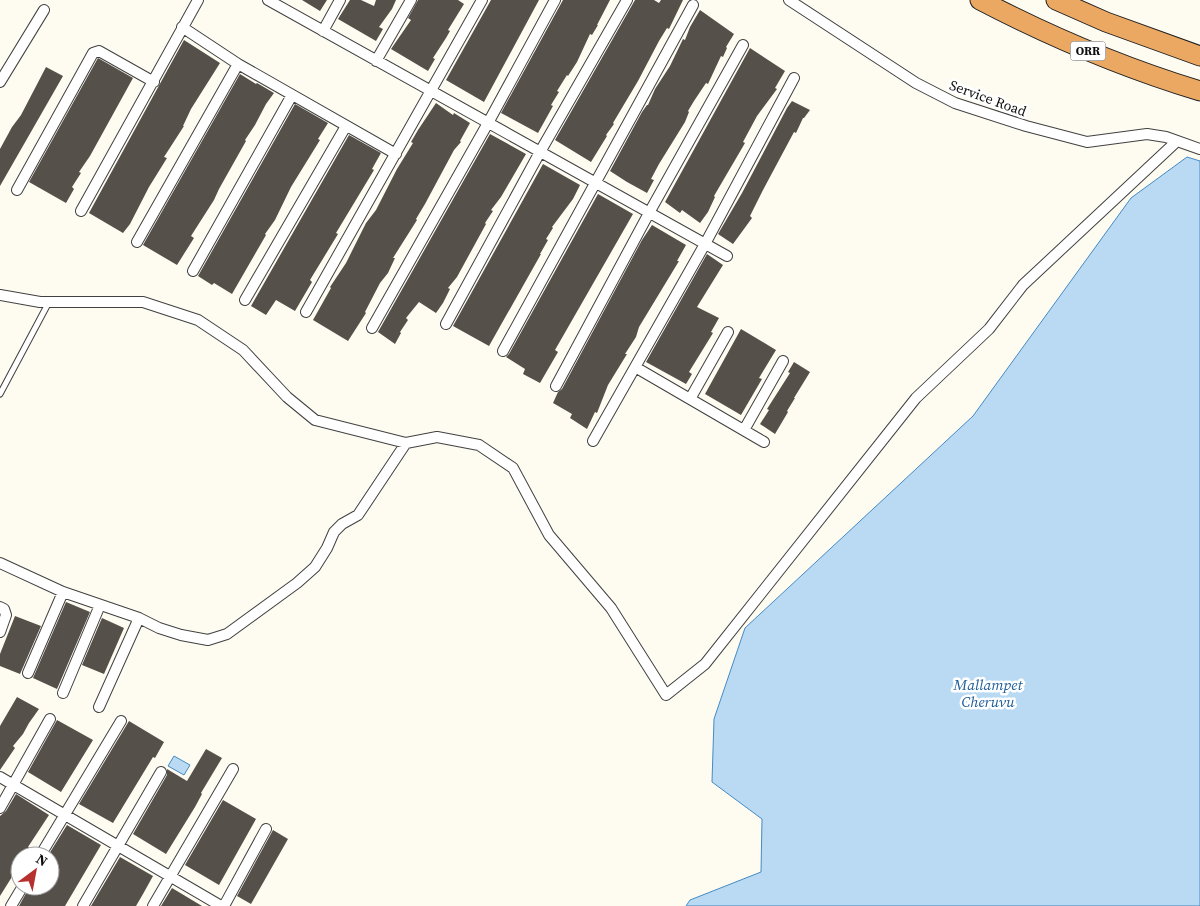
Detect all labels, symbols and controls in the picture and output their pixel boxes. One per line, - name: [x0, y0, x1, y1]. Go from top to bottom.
- road number: ORR: [1070, 41, 1106, 60]
- street label: Service Road: [947, 75, 1029, 121]
- water label: Mallampet Cheruvu: [953, 674, 1023, 712]
- north arrow: [10, 846, 60, 896]
- text: N: [32, 849, 52, 871]

